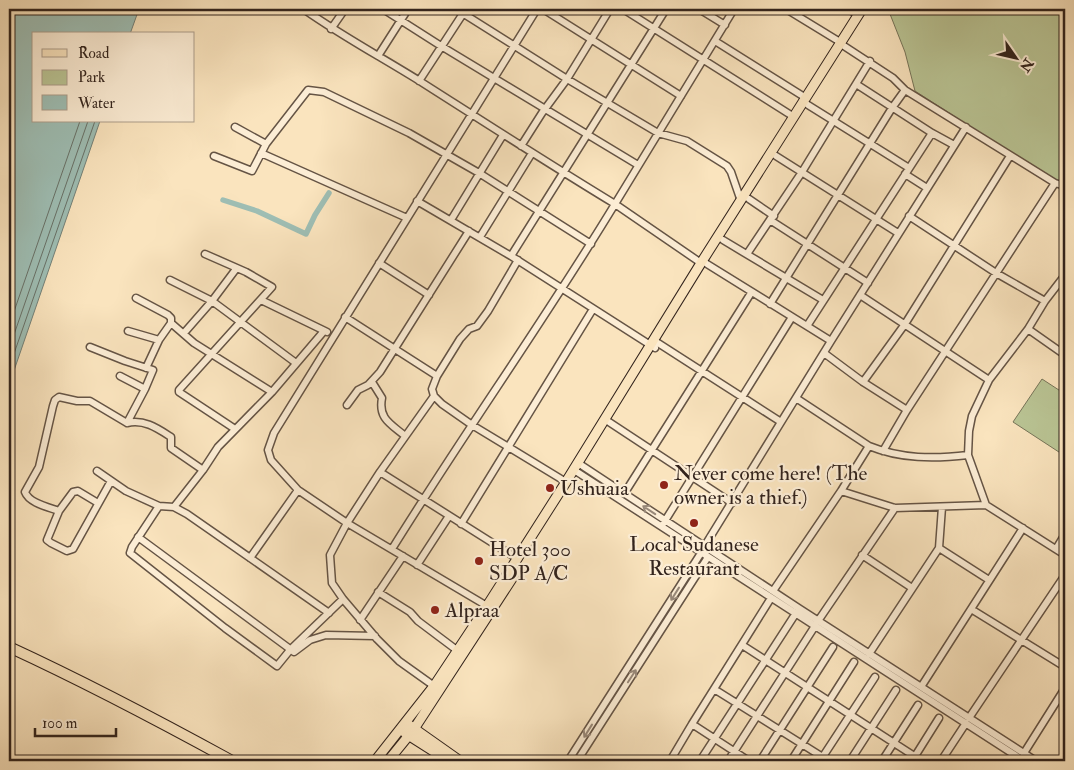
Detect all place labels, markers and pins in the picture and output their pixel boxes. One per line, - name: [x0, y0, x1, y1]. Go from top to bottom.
- place label: Never come here! (The owner is a thief.): [674, 460, 867, 511]
- place label: Ushuaia: [560, 475, 629, 502]
- marker: Never come here! (The owner is a thief.): [658, 479, 670, 491]
- marker: Ushuaia: [544, 482, 556, 494]
- marker: Local Sudanese Restaurant: [688, 517, 700, 529]
- place label: Local Sudanese Restaurant: [629, 531, 759, 582]
- place label: Hotel 300 SDP A/C: [489, 536, 571, 587]
- marker: Hotel 300 SDP A/C: [473, 555, 485, 567]
- place label: Alpraa: [444, 597, 500, 624]
- marker: Alpraa: [429, 604, 441, 616]

